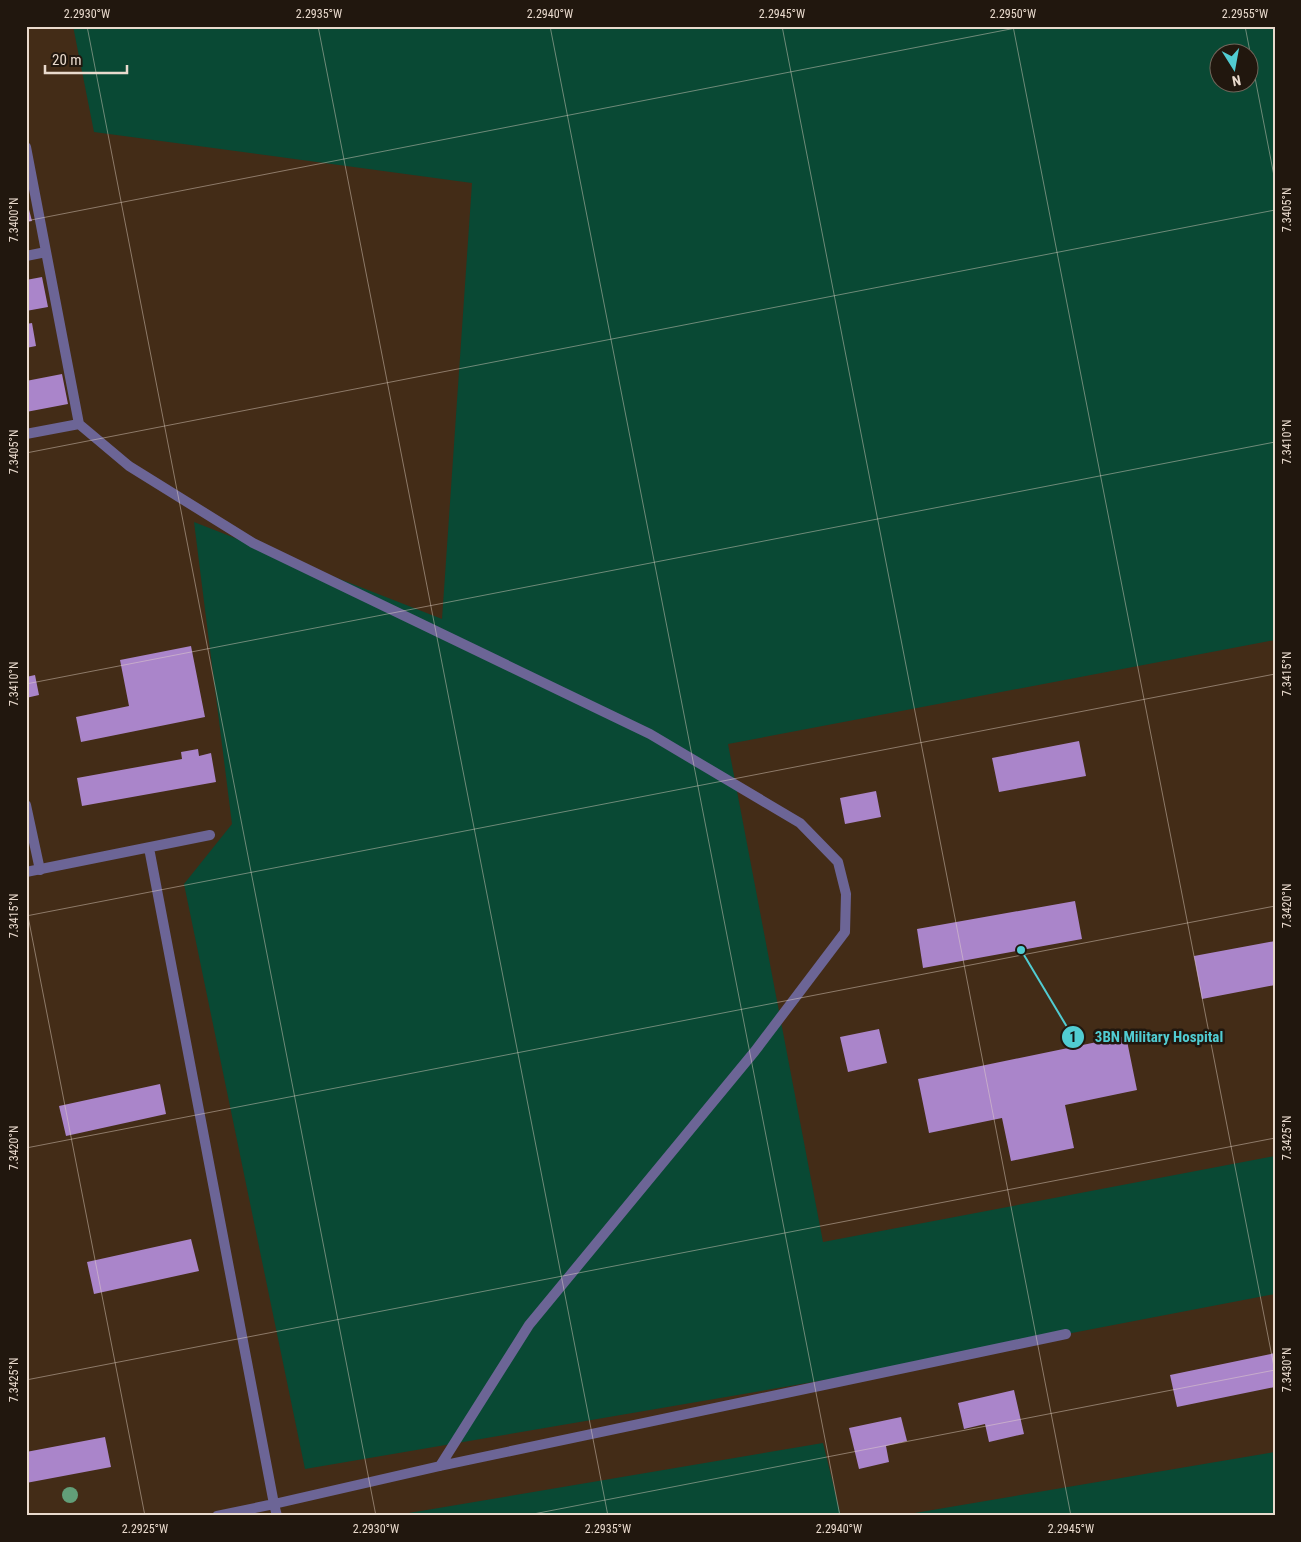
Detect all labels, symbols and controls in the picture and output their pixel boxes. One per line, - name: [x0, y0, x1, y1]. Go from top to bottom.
- text: 2.2930°W: [64, 7, 110, 21]
- text: 2.2935°W: [296, 7, 342, 21]
- text: 2.2940°W: [527, 7, 573, 21]
- text: 2.2945°W: [759, 7, 805, 21]
- text: 2.2950°W: [990, 7, 1036, 21]
- text: 2.2955°W: [1222, 7, 1268, 21]
- scale bar: [45, 42, 128, 74]
- north arrow: [1208, 42, 1258, 92]
- text: 20 m: [52, 51, 82, 69]
- text: N: [1231, 72, 1242, 89]
- text: 7.3405°N: [1280, 188, 1294, 232]
- text: 7.3400°N: [7, 198, 21, 242]
- text: 7.3410°N: [1280, 420, 1294, 464]
- text: 7.3405°N: [7, 430, 21, 474]
- text: 7.3415°N: [1280, 652, 1294, 696]
- text: 7.3410°N: [7, 662, 21, 706]
- text: 7.3420°N: [1280, 884, 1294, 928]
- text: 7.3415°N: [7, 894, 21, 938]
- callout: 3BN Military Hospital: [1060, 1022, 1233, 1052]
- text: 1: [1069, 1028, 1077, 1046]
- text: 3BN Military Hospital: [1095, 1028, 1223, 1046]
- text: 7.3425°N: [1280, 1116, 1294, 1160]
- text: 7.3420°N: [7, 1126, 21, 1170]
- text: 7.3430°N: [1280, 1348, 1294, 1392]
- text: 7.3425°N: [7, 1358, 21, 1402]
- text: 2.2925°W: [122, 1522, 168, 1536]
- text: 2.2930°W: [353, 1522, 399, 1536]
- text: 2.2935°W: [585, 1522, 631, 1536]
- text: 2.2940°W: [816, 1522, 862, 1536]
- text: 2.2945°W: [1048, 1522, 1094, 1536]

